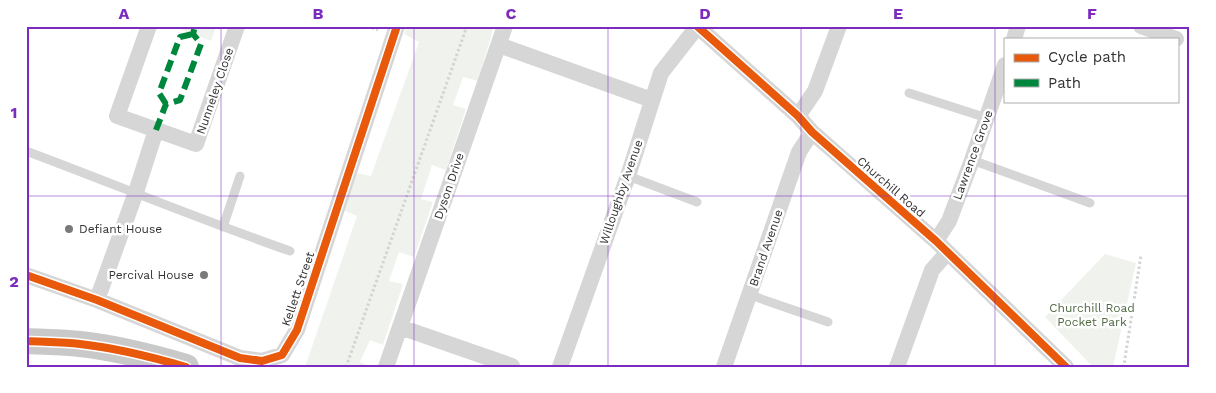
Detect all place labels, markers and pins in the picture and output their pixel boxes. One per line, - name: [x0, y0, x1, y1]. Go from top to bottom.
- place label: Defiant House: [79, 222, 162, 236]
- marker: Defiant House: [63, 223, 75, 235]
- place label: Percival House: [108, 268, 194, 282]
- marker: Percival House: [198, 269, 210, 281]

